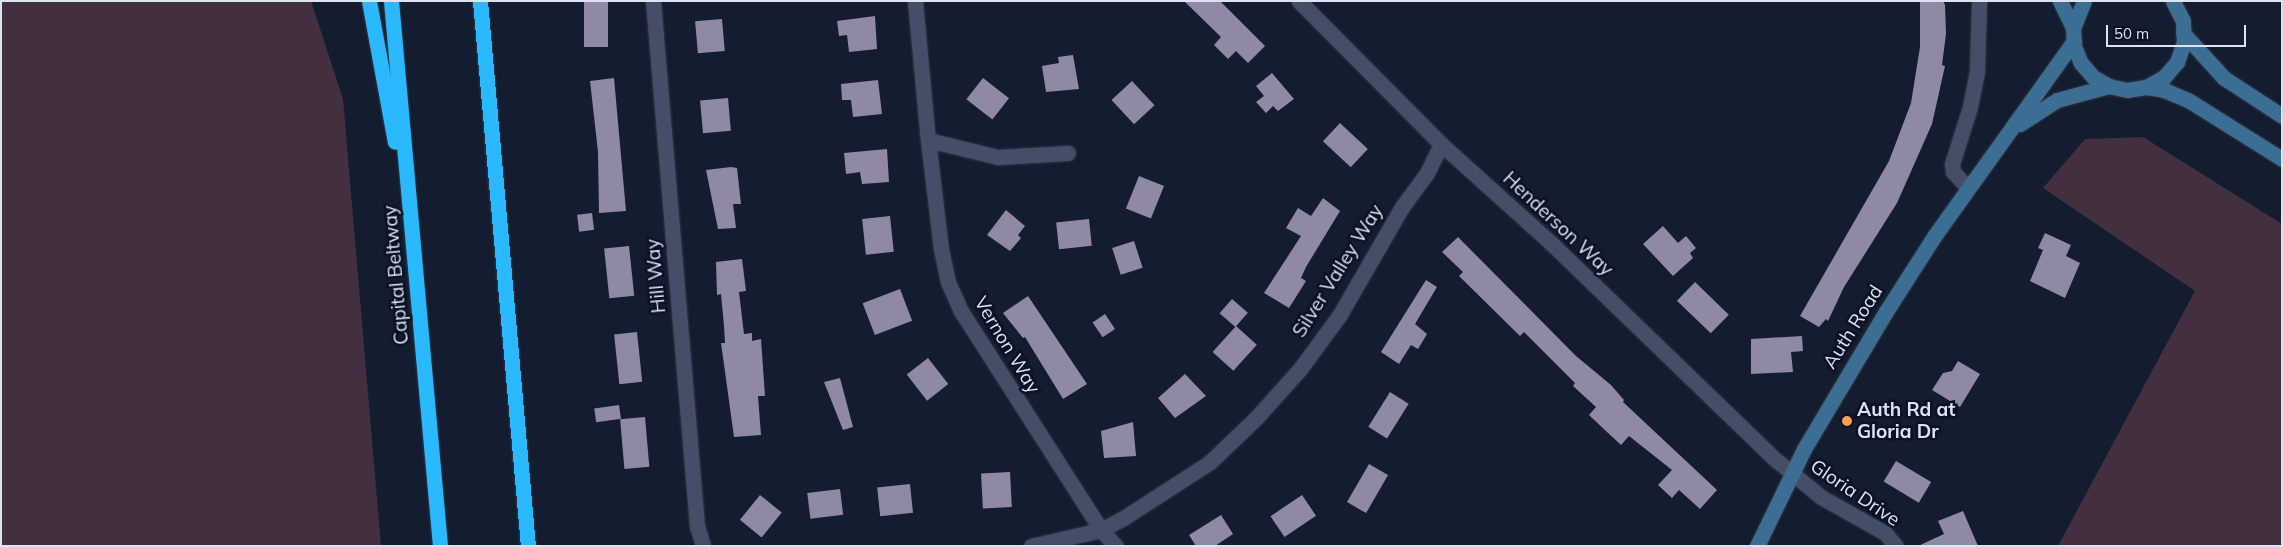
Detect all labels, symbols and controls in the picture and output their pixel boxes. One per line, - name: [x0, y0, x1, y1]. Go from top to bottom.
- scale bar: [2108, 15, 2248, 47]
- text: 50 m: [2114, 24, 2149, 43]
- street label: Henderson Way: [1498, 167, 1618, 281]
- street label: Silver Valley Way: [1288, 200, 1388, 342]
- street label: Capital Beltway: [379, 204, 413, 346]
- street label: Hill Way: [641, 238, 671, 314]
- street label: Auth Road: [1818, 281, 1888, 373]
- street label: Vernon Way: [969, 292, 1045, 398]
- place label: Auth Rd at Gloria Dr: [1857, 399, 1955, 443]
- marker: Auth Rd at Gloria Dr: [1841, 415, 1853, 427]
- street label: Gloria Drive: [1806, 455, 1904, 531]

